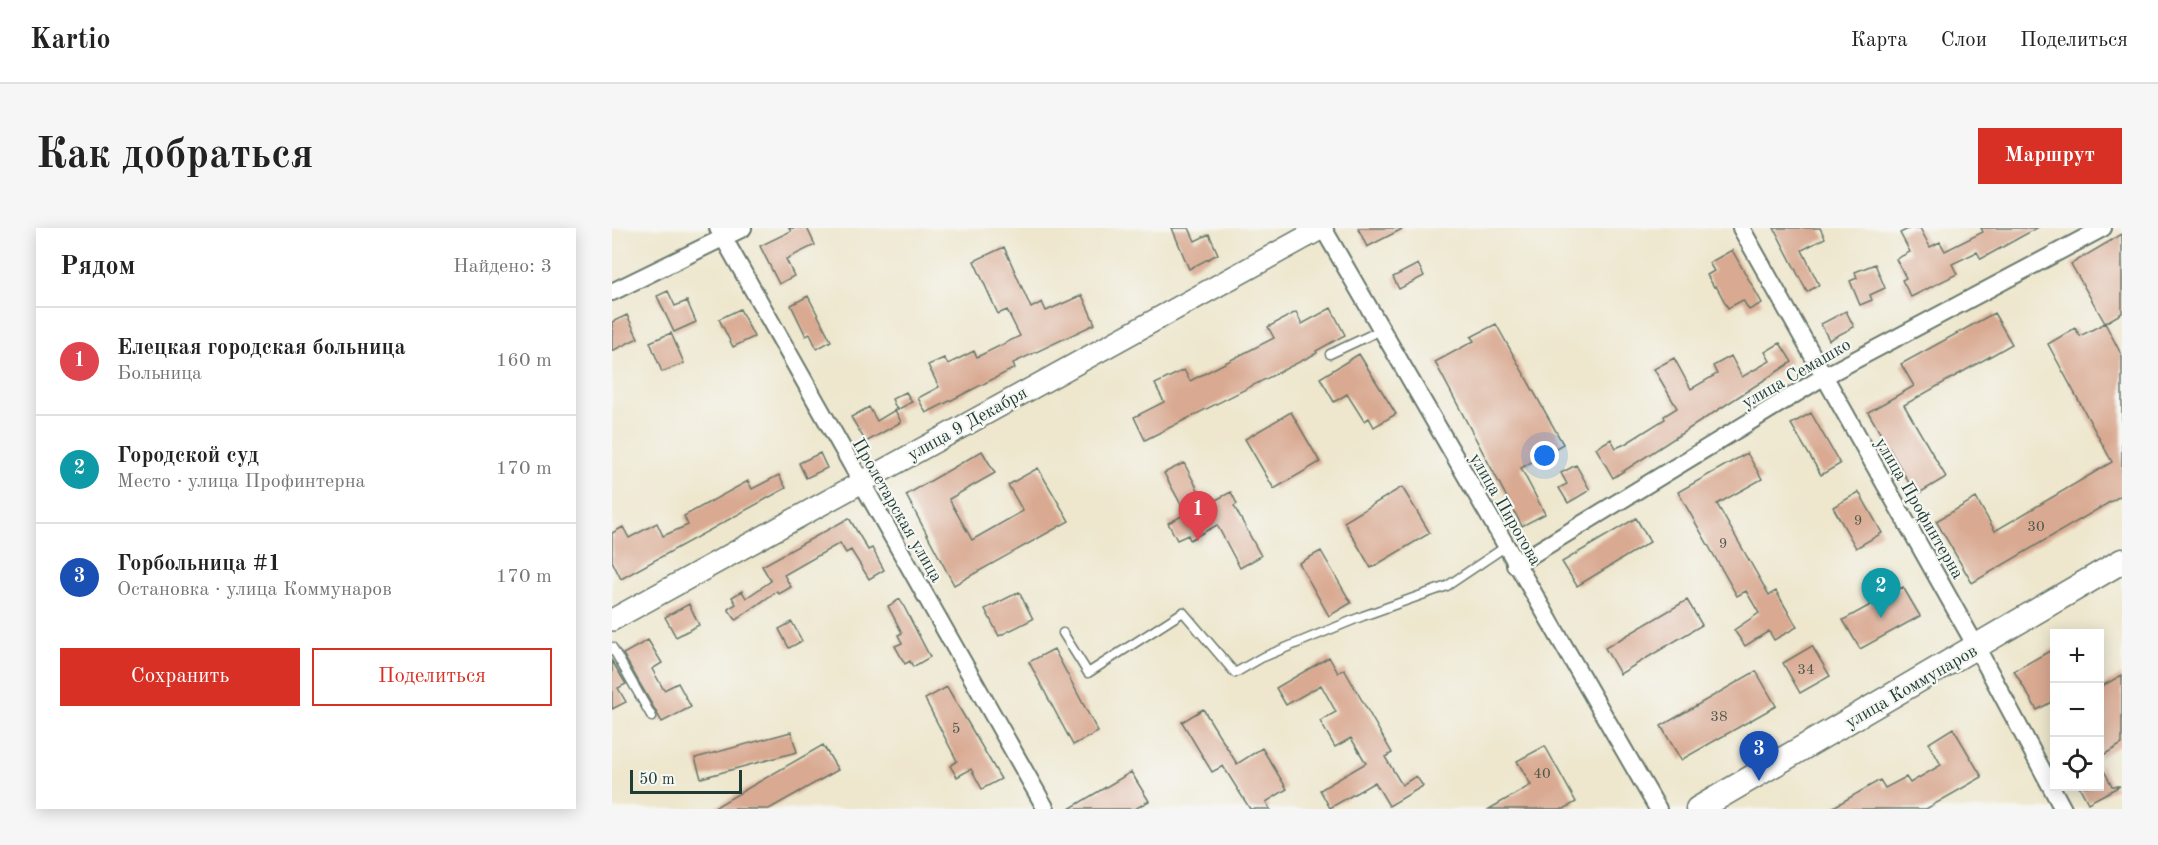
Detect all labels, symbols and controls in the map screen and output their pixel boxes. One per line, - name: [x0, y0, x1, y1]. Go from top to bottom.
- text: Kartio: [30, 27, 111, 55]
- text: Карта: [1851, 30, 1908, 51]
- text: Слои: [1941, 30, 1987, 51]
- text: Поделиться: [2020, 30, 2128, 51]
- button: Маршрут: [1978, 128, 2122, 184]
- text: Как добраться: [36, 135, 313, 177]
- text: Рядом: [60, 254, 135, 280]
- text: Найдено: 3: [453, 257, 552, 277]
- street label: улица Семашко: [1739, 335, 1854, 412]
- text: Елецкая городская больница: [117, 337, 406, 359]
- text: 1: [74, 351, 85, 371]
- text: 160 m: [496, 351, 552, 371]
- text: Больница: [117, 364, 202, 384]
- street label: улица 9 Декабря: [905, 384, 1030, 464]
- street label: улица Профинтерна: [1871, 435, 1967, 583]
- street label: Пролетарская улица: [849, 436, 946, 586]
- your location: [1530, 441, 1559, 470]
- text: Городской суд: [117, 445, 259, 467]
- street label: улица Пирогова: [1466, 450, 1545, 569]
- text: 2: [74, 459, 85, 479]
- text: 170 m: [496, 459, 552, 479]
- text: Место · улица Профинтерна: [117, 472, 365, 492]
- pin: 1: [1178, 492, 1218, 541]
- house number: 9: [1854, 514, 1862, 529]
- house number: 30: [2027, 520, 2045, 535]
- house number: 9: [1719, 537, 1727, 552]
- text: Горбольница #1: [117, 553, 281, 575]
- text: 3: [74, 567, 85, 587]
- text: 170 m: [496, 567, 552, 587]
- pin: 2: [1862, 568, 1900, 618]
- text: Остановка · улица Коммунаров: [117, 580, 392, 600]
- map controls: [2050, 629, 2104, 791]
- button: +: [2050, 629, 2104, 683]
- street label: улица Коммунаров: [1842, 642, 1981, 732]
- button: Сохранить: [60, 648, 300, 706]
- button: Поделиться: [312, 648, 552, 706]
- house number: 34: [1797, 663, 1815, 678]
- button: −: [2050, 683, 2104, 737]
- house number: 38: [1710, 710, 1728, 725]
- house number: 5: [952, 722, 960, 737]
- pin: 3: [1740, 732, 1778, 781]
- button: locate: [2050, 737, 2104, 791]
- scale bar: [630, 767, 742, 794]
- house number: 40: [1533, 767, 1551, 782]
- text: 50 m: [639, 772, 675, 788]

